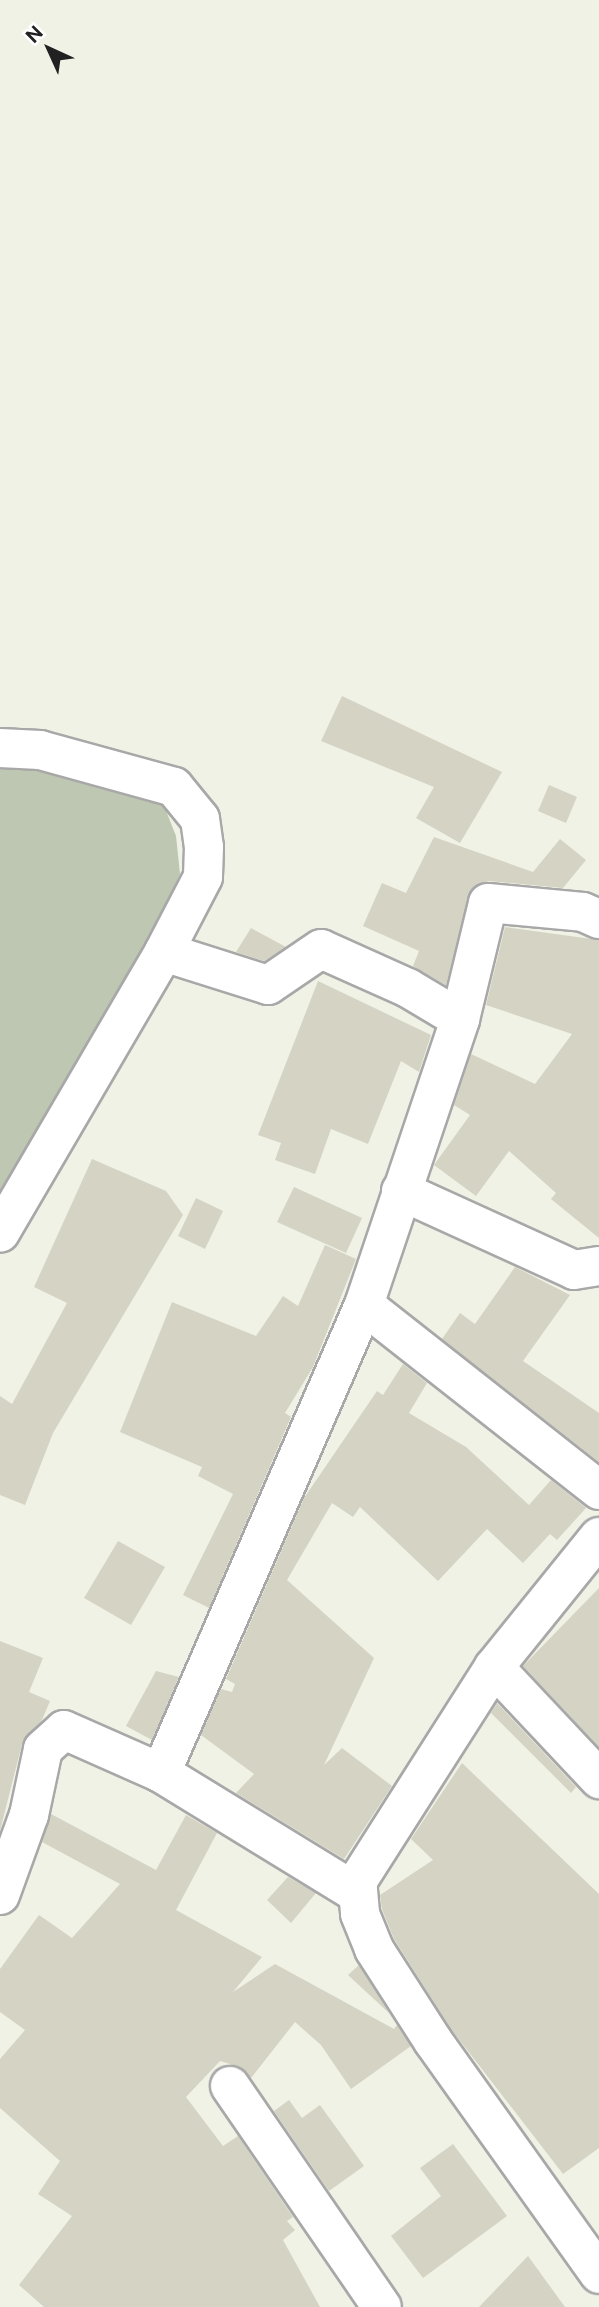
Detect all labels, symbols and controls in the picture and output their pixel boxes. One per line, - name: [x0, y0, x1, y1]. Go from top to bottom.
- north arrow: [14, 14, 84, 84]
- text: N: [21, 21, 47, 47]

